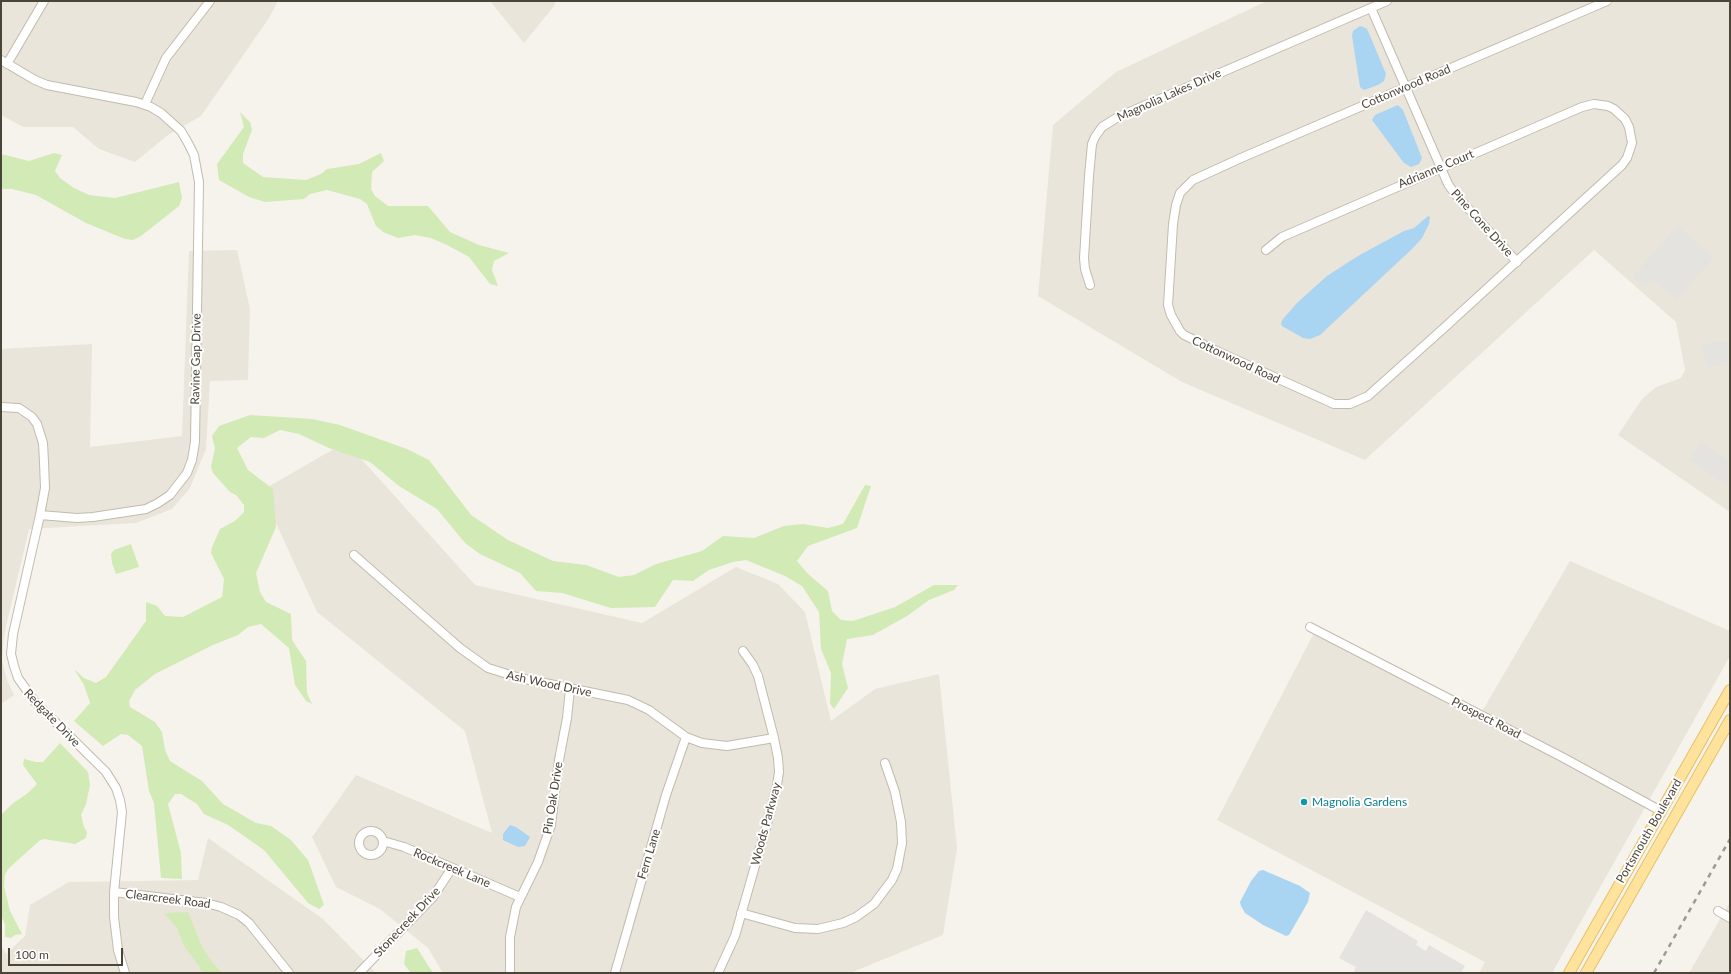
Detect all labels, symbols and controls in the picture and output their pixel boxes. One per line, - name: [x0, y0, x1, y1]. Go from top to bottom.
- street label: Cottonwood Road: [1359, 62, 1453, 112]
- street label: Magnolia Lakes Drive: [1115, 66, 1223, 124]
- street label: Adrianne Court: [1396, 147, 1476, 191]
- street label: Pine Cone Drive: [1448, 186, 1516, 260]
- street label: Ravine Gap Drive: [188, 313, 204, 405]
- street label: Cottonwood Road: [1190, 333, 1282, 387]
- street label: Ash Wood Drive: [505, 668, 593, 700]
- street label: Redgate Drive: [21, 686, 83, 750]
- street label: Prospect Road: [1449, 694, 1523, 742]
- street label: Pin Oak Drive: [540, 761, 566, 835]
- street label: Portsmouth Boulevard: [1613, 776, 1685, 886]
- street label: Woods Parkway: [748, 781, 784, 867]
- place label: Magnolia Gardens: [1312, 795, 1407, 809]
- marker: Magnolia Gardens: [1299, 797, 1309, 807]
- street label: Fern Lane: [635, 827, 663, 881]
- street label: Rockcreek Lane: [411, 845, 493, 891]
- street label: Stonecreek Drive: [371, 884, 443, 960]
- street label: Clearcreek Road: [125, 887, 211, 911]
- scale bar: [10, 940, 125, 966]
- text: 100 m: [15, 947, 49, 962]

